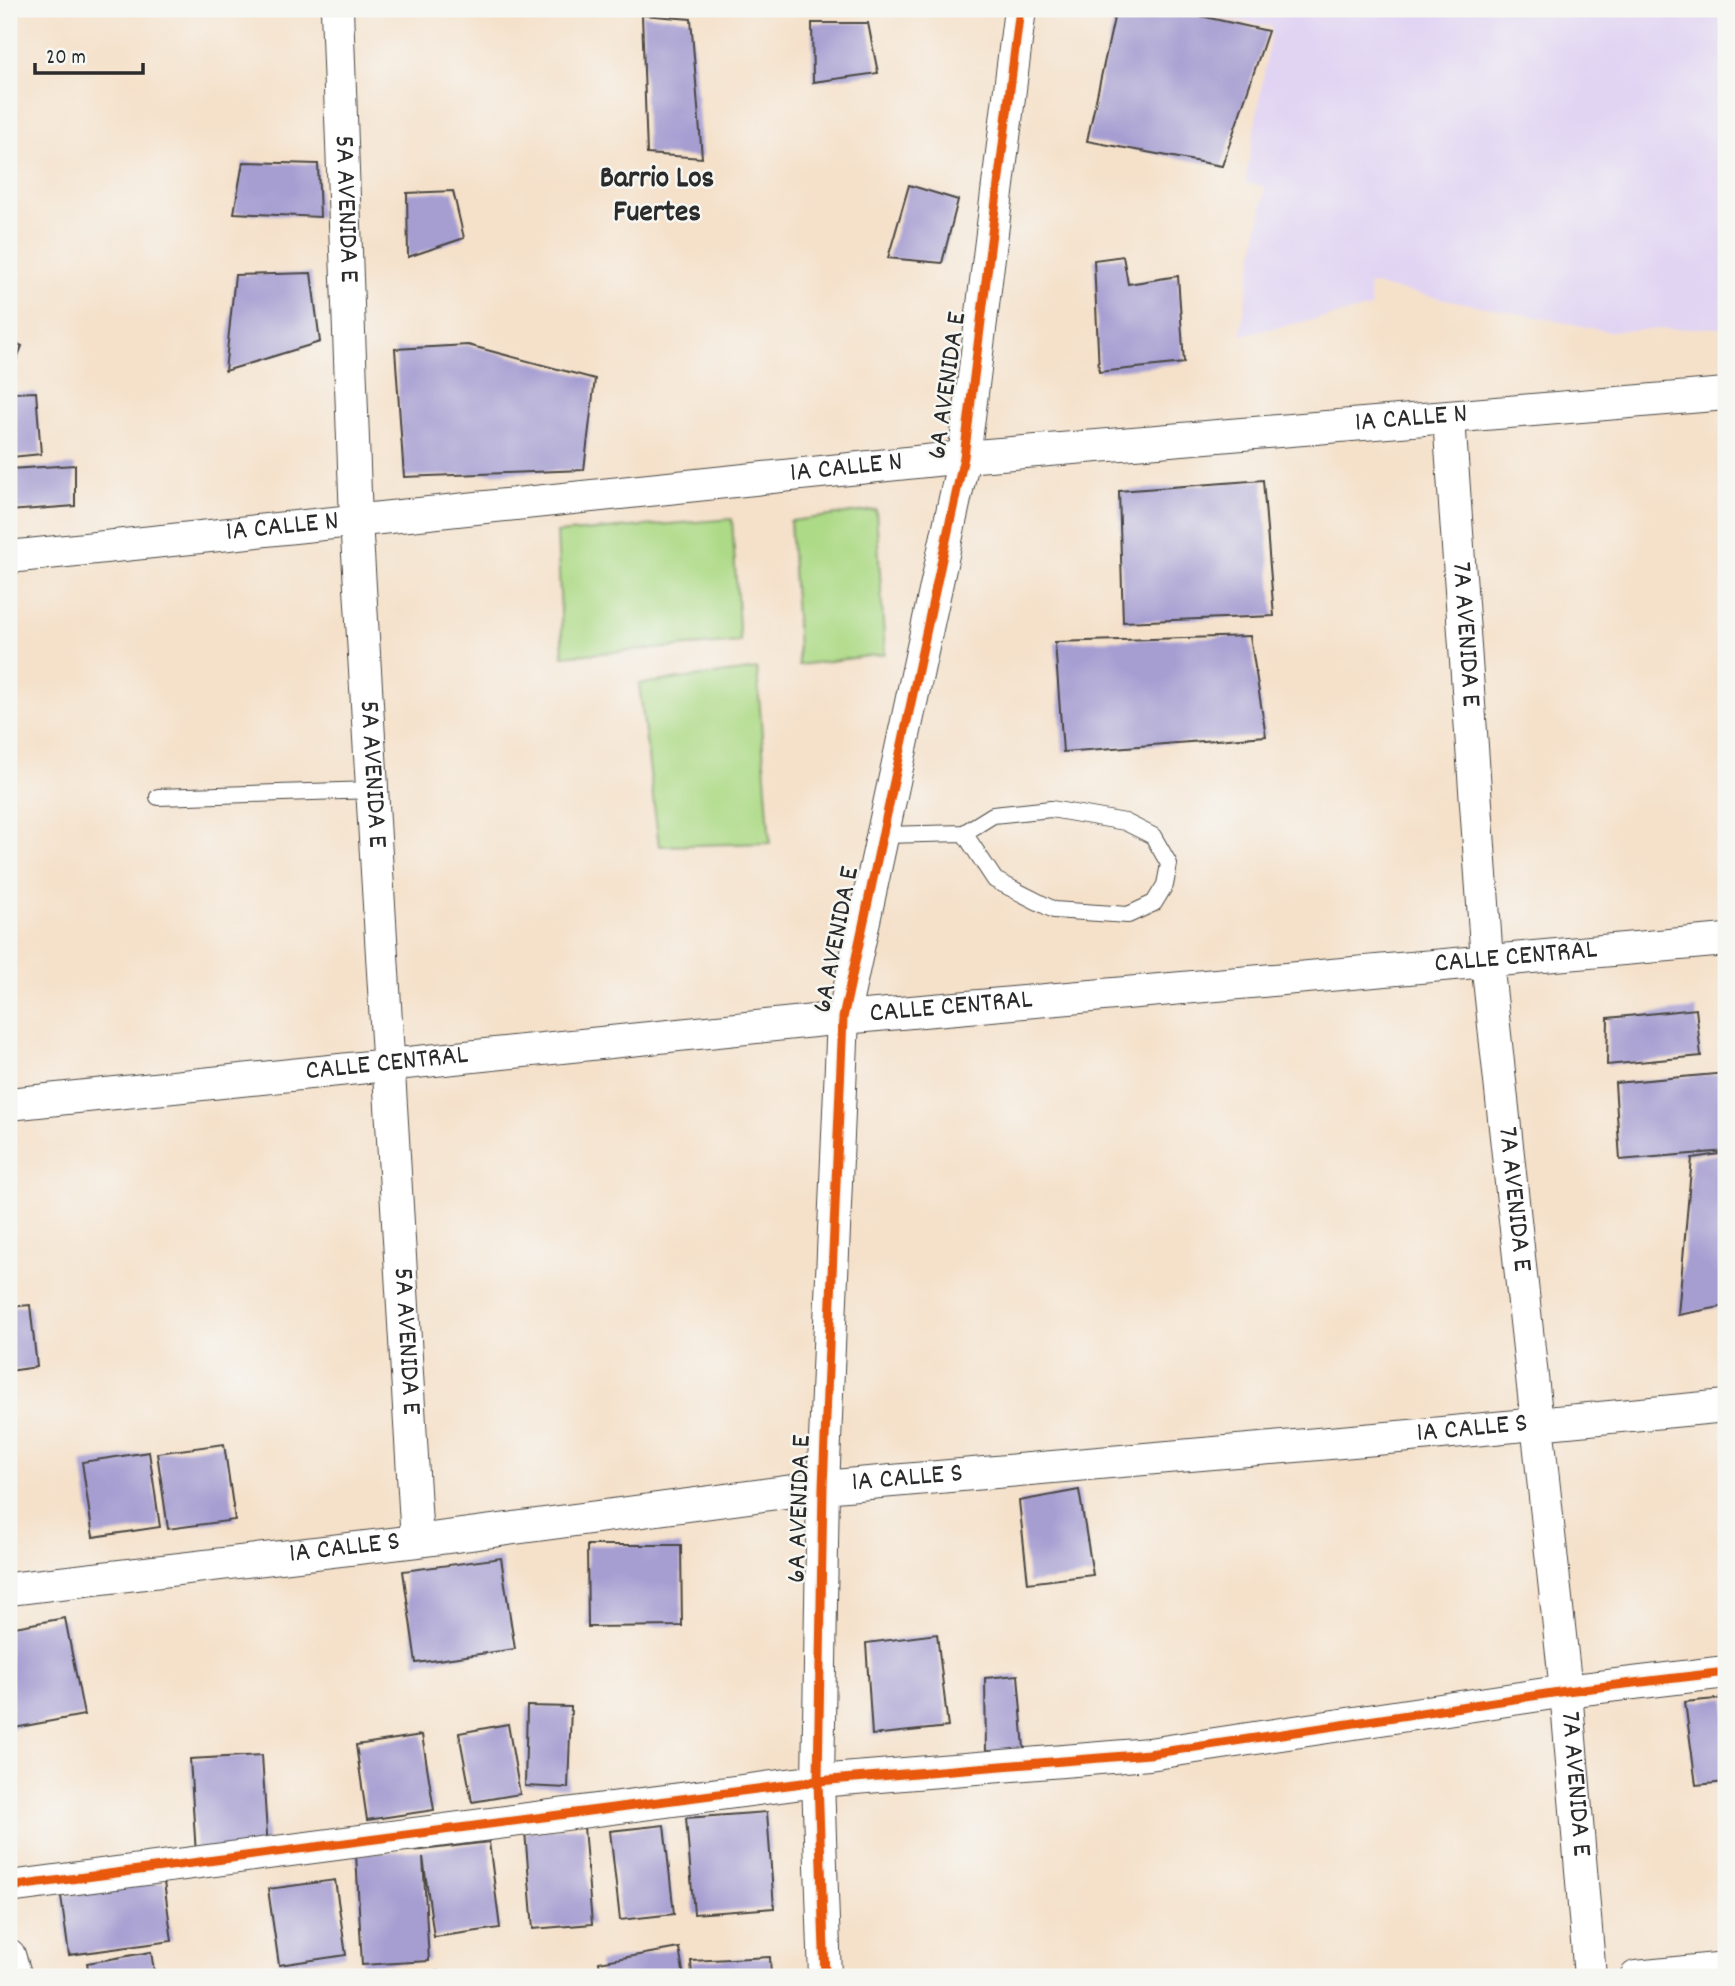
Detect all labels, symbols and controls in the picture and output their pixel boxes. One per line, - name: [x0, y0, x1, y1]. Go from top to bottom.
- scale bar: [35, 32, 144, 76]
- text: 20 m: [46, 44, 86, 74]
- street label: 5A AVENIDA E: [322, 134, 367, 284]
- district label: Barrio Los Fuertes: [600, 159, 714, 236]
- street label: 6A AVENIDA E: [919, 310, 979, 462]
- street label: 1A CALLE N: [1353, 395, 1469, 445]
- street label: 1A CALLE N: [788, 444, 905, 495]
- street label: 1A CALLE N: [224, 503, 341, 554]
- street label: 7A AVENIDA E: [1439, 561, 1489, 709]
- street label: 5A AVENIDA E: [347, 699, 396, 849]
- street label: 6A AVENIDA E: [804, 863, 872, 1017]
- street label: CALLE CENTRAL: [1433, 931, 1599, 986]
- street label: CALLE CENTRAL: [868, 981, 1034, 1036]
- street label: CALLE CENTRAL: [304, 1037, 470, 1093]
- street label: 7A AVENIDA E: [1485, 1125, 1541, 1274]
- street label: 5A AVENIDA E: [381, 1266, 429, 1416]
- street label: 1A CALLE S: [1415, 1405, 1529, 1455]
- street label: 6A AVENIDA E: [778, 1434, 824, 1584]
- street label: 1A CALLE S: [850, 1455, 965, 1504]
- street label: 1A CALLE S: [287, 1523, 402, 1576]
- street label: 7A AVENIDA E: [1548, 1710, 1600, 1858]

